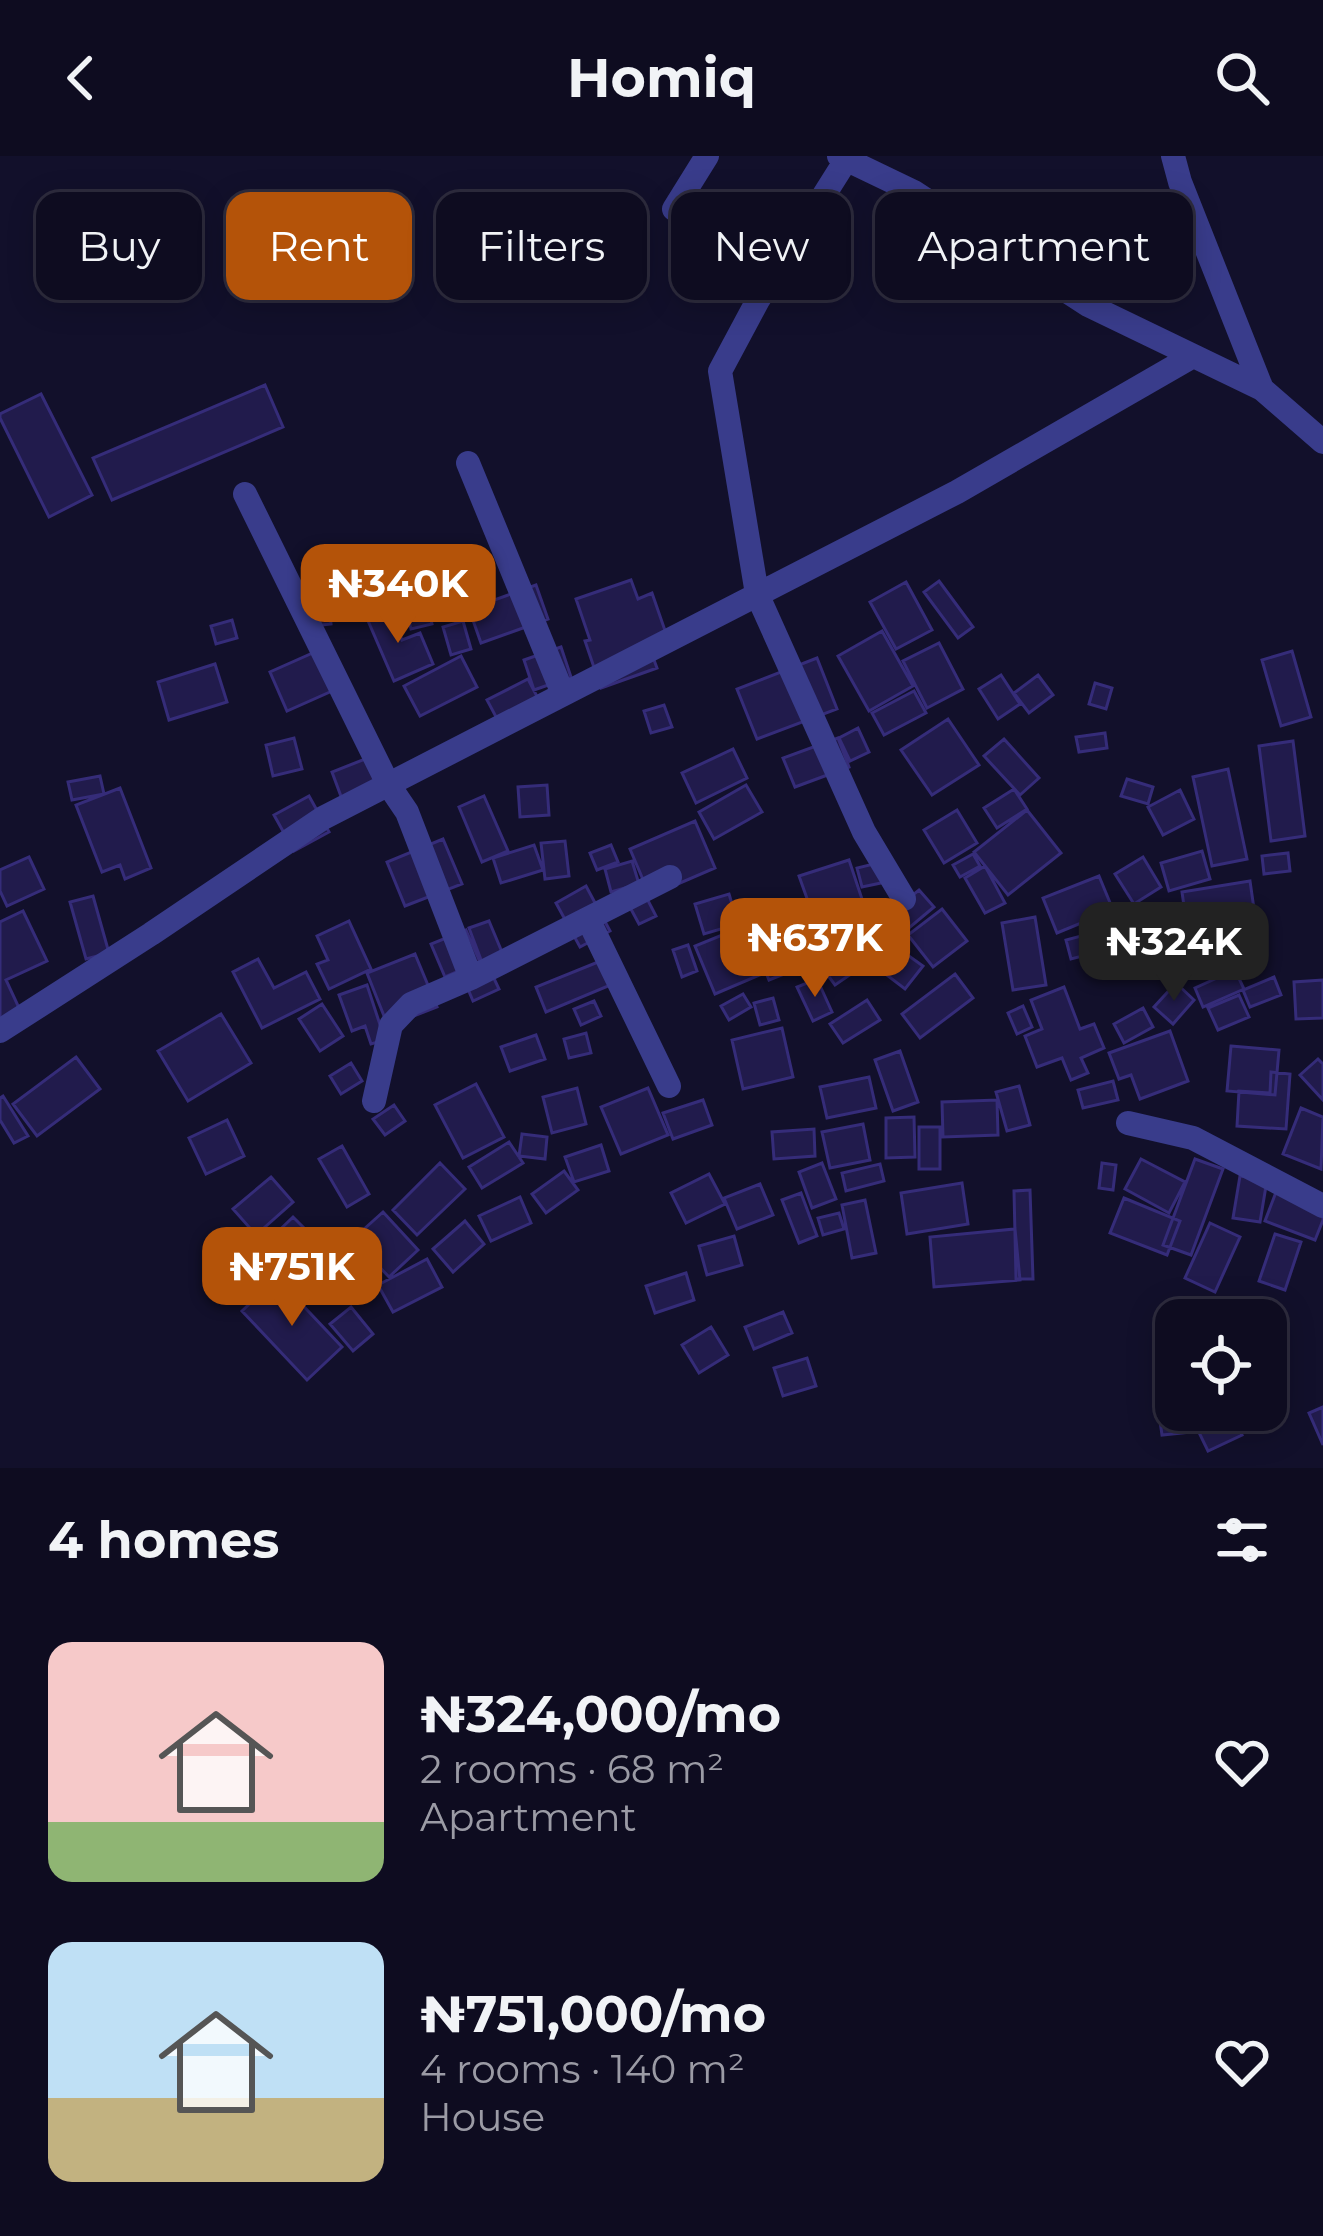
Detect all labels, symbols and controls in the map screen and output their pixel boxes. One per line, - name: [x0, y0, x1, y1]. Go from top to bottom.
- icon: back: [48, 45, 114, 111]
- text: Homiq: [567, 45, 756, 111]
- icon: search: [1209, 45, 1275, 111]
- chip: Buy: [36, 192, 202, 300]
- chip: Rent: [226, 192, 412, 300]
- chip: Filters: [436, 192, 647, 300]
- chip: New: [671, 192, 851, 300]
- chip: Apartment: [875, 192, 1193, 300]
- pin: ₦340K: [314, 544, 482, 646]
- text: ₦340K: [328, 559, 468, 607]
- pin: ₦637K: [731, 898, 899, 1000]
- pin: ₦324K: [1090, 902, 1258, 1004]
- text: ₦637K: [747, 913, 883, 961]
- text: ₦324K: [1106, 917, 1242, 965]
- pin: ₦751K: [208, 1227, 376, 1329]
- text: ₦751K: [229, 1242, 355, 1290]
- map controls: [1155, 1299, 1287, 1431]
- button: locate: [1155, 1299, 1287, 1431]
- icon: filters: [1209, 1507, 1275, 1573]
- text: 4 homes: [48, 1509, 279, 1571]
- text: ₦324,000/mo: [420, 1683, 781, 1745]
- icon: home: [144, 1690, 288, 1834]
- icon: heart: [1209, 1729, 1275, 1795]
- text: 2 rooms · 68 m²: [420, 1745, 724, 1793]
- text: Apartment: [420, 1793, 636, 1841]
- text: ₦751,000/mo: [420, 1983, 766, 2045]
- icon: home: [144, 1990, 288, 2134]
- icon: heart: [1209, 2029, 1275, 2095]
- text: 4 rooms · 140 m²: [420, 2045, 745, 2093]
- text: House: [420, 2093, 545, 2141]

